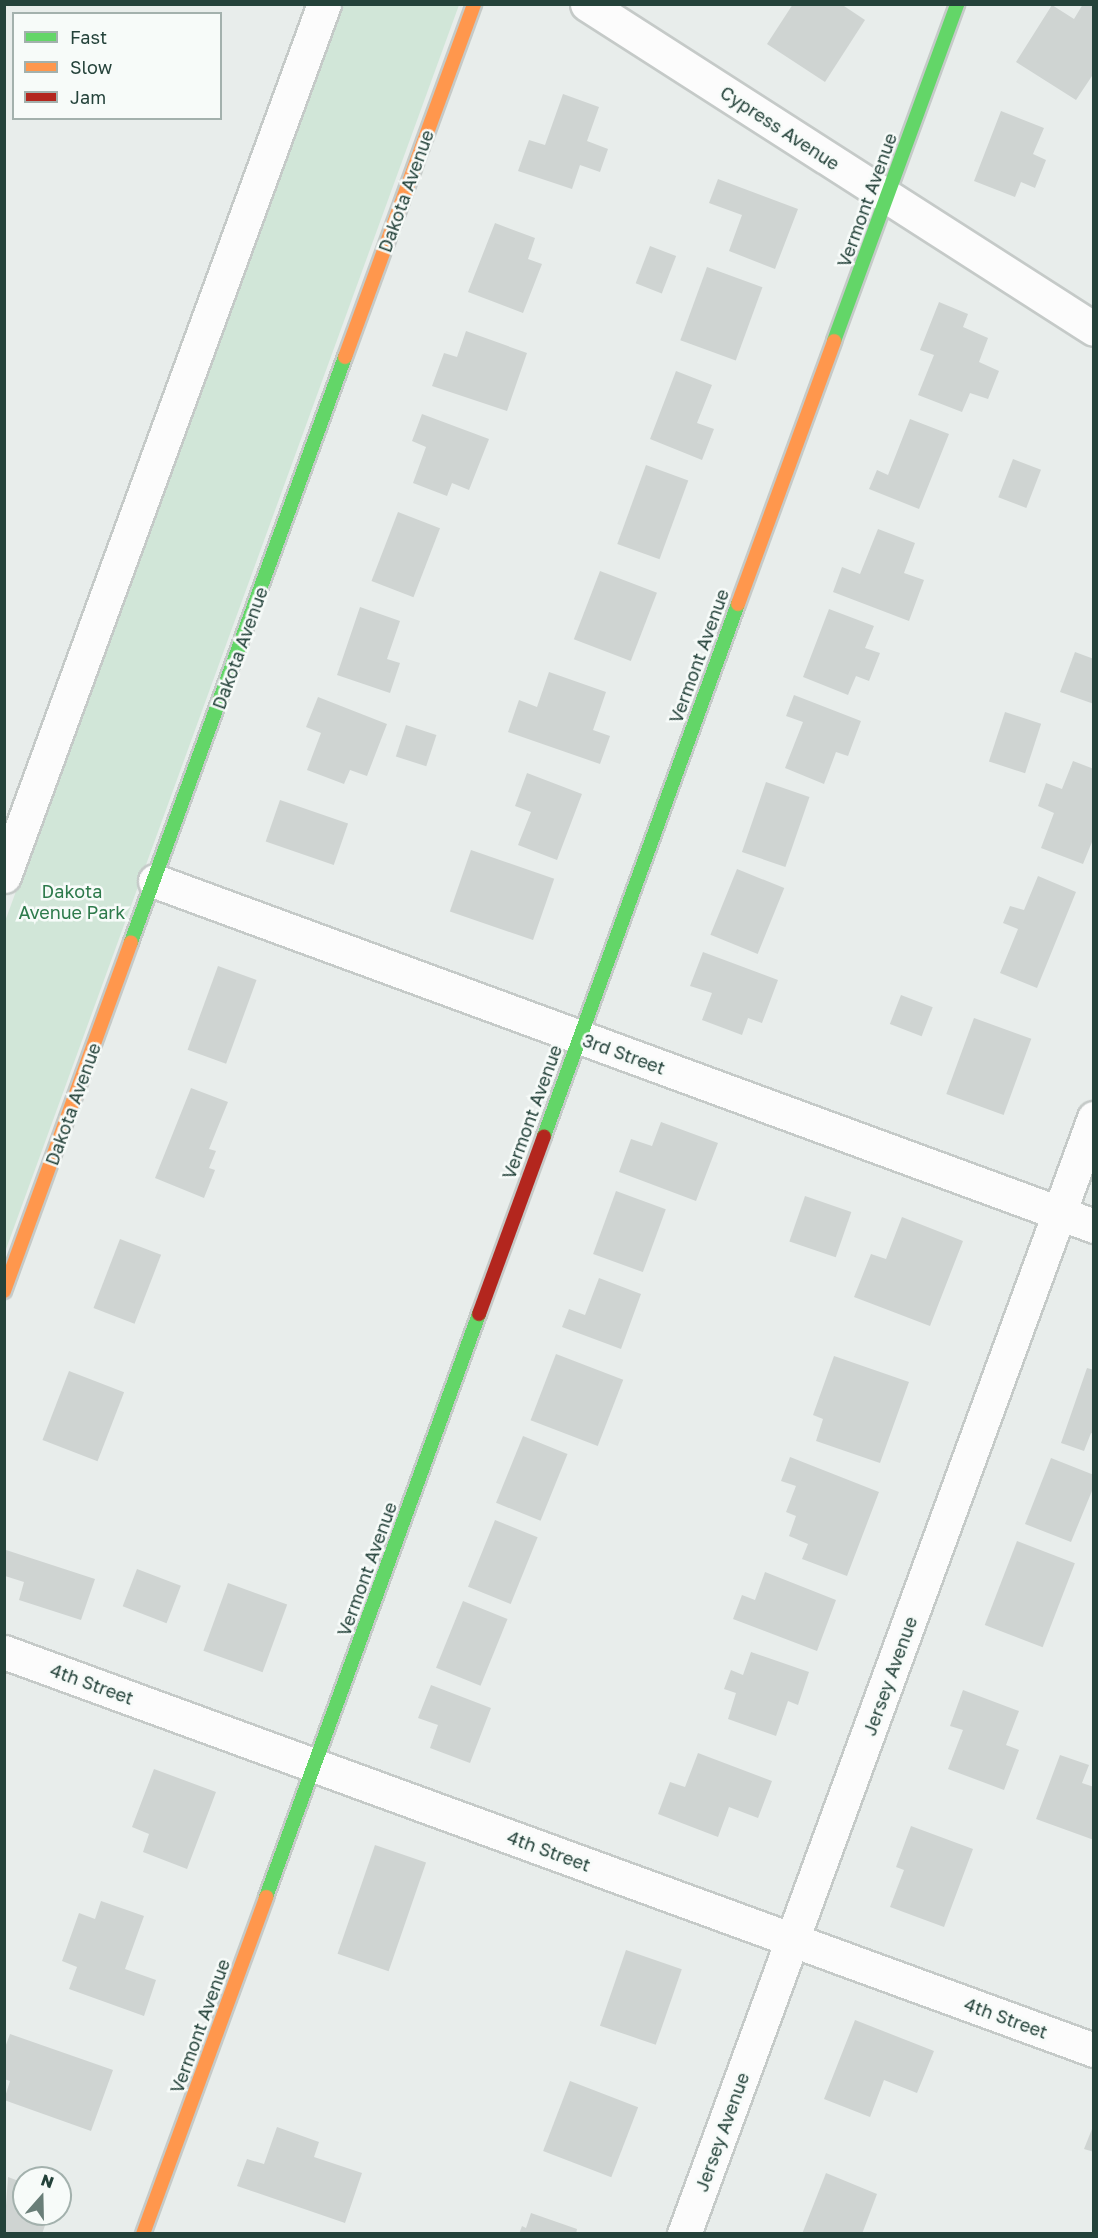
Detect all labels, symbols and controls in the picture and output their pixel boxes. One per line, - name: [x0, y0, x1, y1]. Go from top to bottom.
- legend: [12, 12, 222, 120]
- text: Fast: [70, 26, 107, 48]
- text: Slow: [70, 56, 112, 78]
- street label: Cypress Avenue: [716, 81, 844, 175]
- text: Jam: [70, 86, 106, 108]
- street label: Dakota Avenue: [374, 127, 438, 255]
- street label: Vermont Avenue: [833, 130, 901, 270]
- street label: Dakota Avenue: [208, 584, 272, 712]
- street label: Vermont Avenue: [665, 586, 733, 726]
- park label: Dakota Avenue Park: [18, 881, 126, 924]
- street label: 3rd Street: [580, 1029, 668, 1079]
- street label: Dakota Avenue: [41, 1040, 105, 1168]
- street label: Vermont Avenue: [498, 1042, 566, 1182]
- street label: Vermont Avenue: [333, 1499, 401, 1639]
- street label: Jersey Avenue: [858, 1613, 922, 1739]
- street label: 4th Street: [47, 1659, 137, 1709]
- street label: 4th Street: [504, 1826, 594, 1876]
- street label: Vermont Avenue: [166, 1956, 234, 2096]
- street label: 4th Street: [961, 1993, 1051, 2043]
- street label: Jersey Avenue: [690, 2069, 754, 2195]
- north arrow: [12, 2166, 72, 2226]
- text: N: [38, 2169, 57, 2192]

